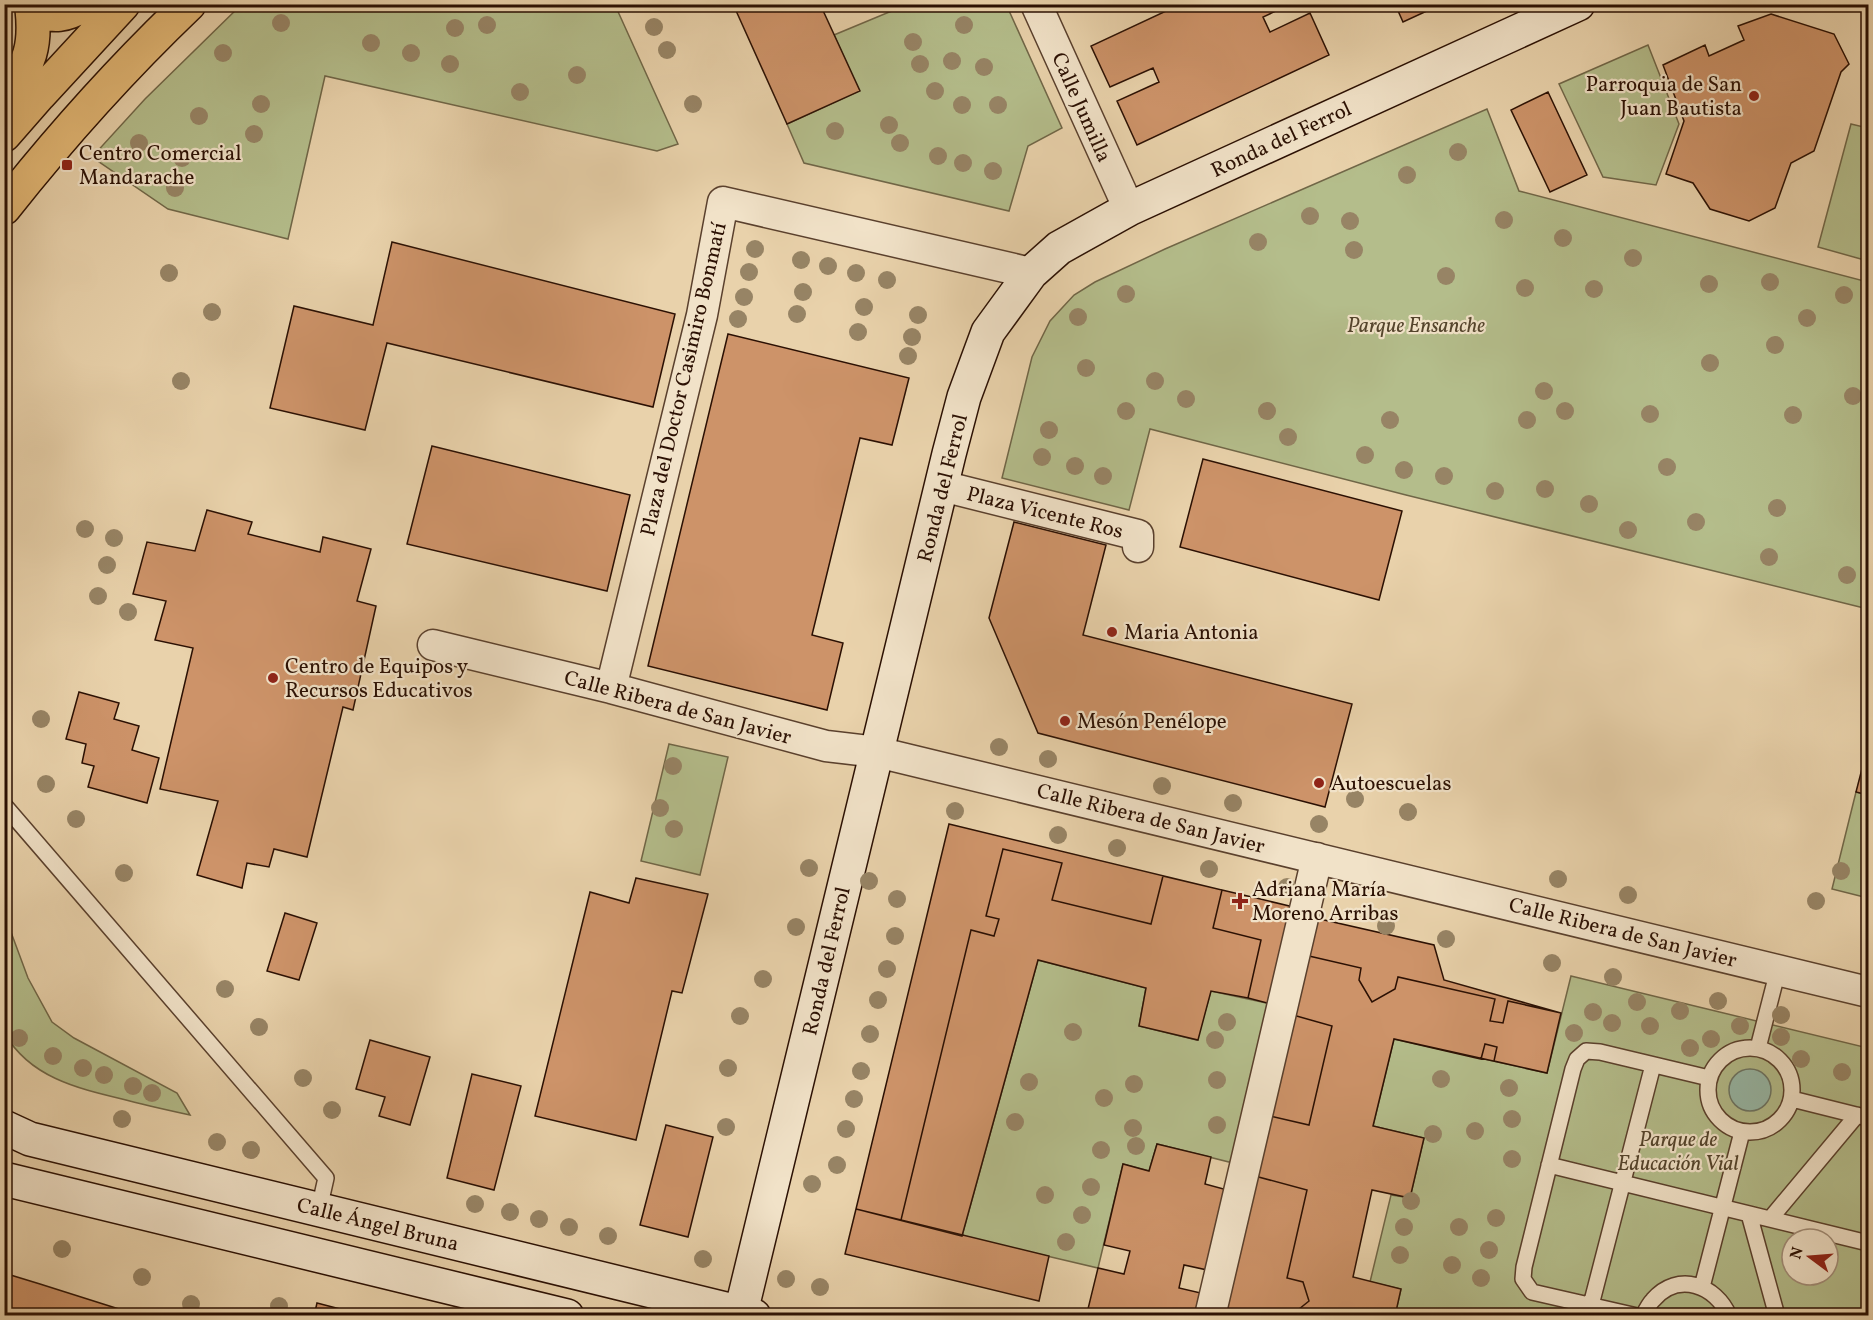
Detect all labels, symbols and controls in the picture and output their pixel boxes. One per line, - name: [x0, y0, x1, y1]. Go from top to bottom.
- street label: Calle Jumilla: [1043, 48, 1118, 167]
- place label: Parroquia de San Juan Bautista: [1586, 71, 1742, 124]
- marker: Parroquia de San Juan Bautista: [1747, 89, 1761, 103]
- street label: Ronda del Ferrol: [1207, 95, 1357, 186]
- place label: Centro Comercial Mandarache: [79, 140, 241, 193]
- marker: Centro Comercial Mandarache: [60, 158, 74, 172]
- street label: Plaza del Doctor Casimiro Bonmatí: [634, 219, 735, 539]
- park label: Parque Ensanche: [1347, 312, 1485, 341]
- street label: Ronda del Ferrol: [911, 411, 976, 566]
- street label: Plaza Vicente Ros: [963, 480, 1126, 547]
- place label: Maria Antonia: [1124, 619, 1259, 648]
- marker: Maria Antonia: [1105, 625, 1119, 639]
- place label: Centro de Equipos y Recursos Educativos: [285, 653, 473, 706]
- street label: Calle Ribera de San Javier: [561, 664, 795, 753]
- marker: Centro de Equipos y Recursos Educativos: [266, 671, 280, 685]
- place label: Mesón Penélope: [1077, 708, 1227, 737]
- marker: Mesón Penélope: [1058, 714, 1072, 728]
- place label: Autoescuelas: [1331, 770, 1451, 799]
- marker: Autoescuelas: [1312, 776, 1326, 790]
- street label: Calle Ribera de San Javier: [1034, 777, 1268, 862]
- place label: Adriana María Moreno Arribas: [1252, 876, 1399, 929]
- street label: Ronda del Ferrol: [796, 884, 859, 1039]
- street label: Calle Ribera de San Javier: [1506, 891, 1740, 976]
- marker: Adriana María Moreno Arribas: [1233, 894, 1247, 908]
- park label: Parque de Educación Vial: [1617, 1126, 1739, 1179]
- street label: Calle Ángel Bruna: [294, 1191, 462, 1260]
- north arrow: [1780, 1227, 1840, 1287]
- text: N: [1785, 1244, 1810, 1262]

